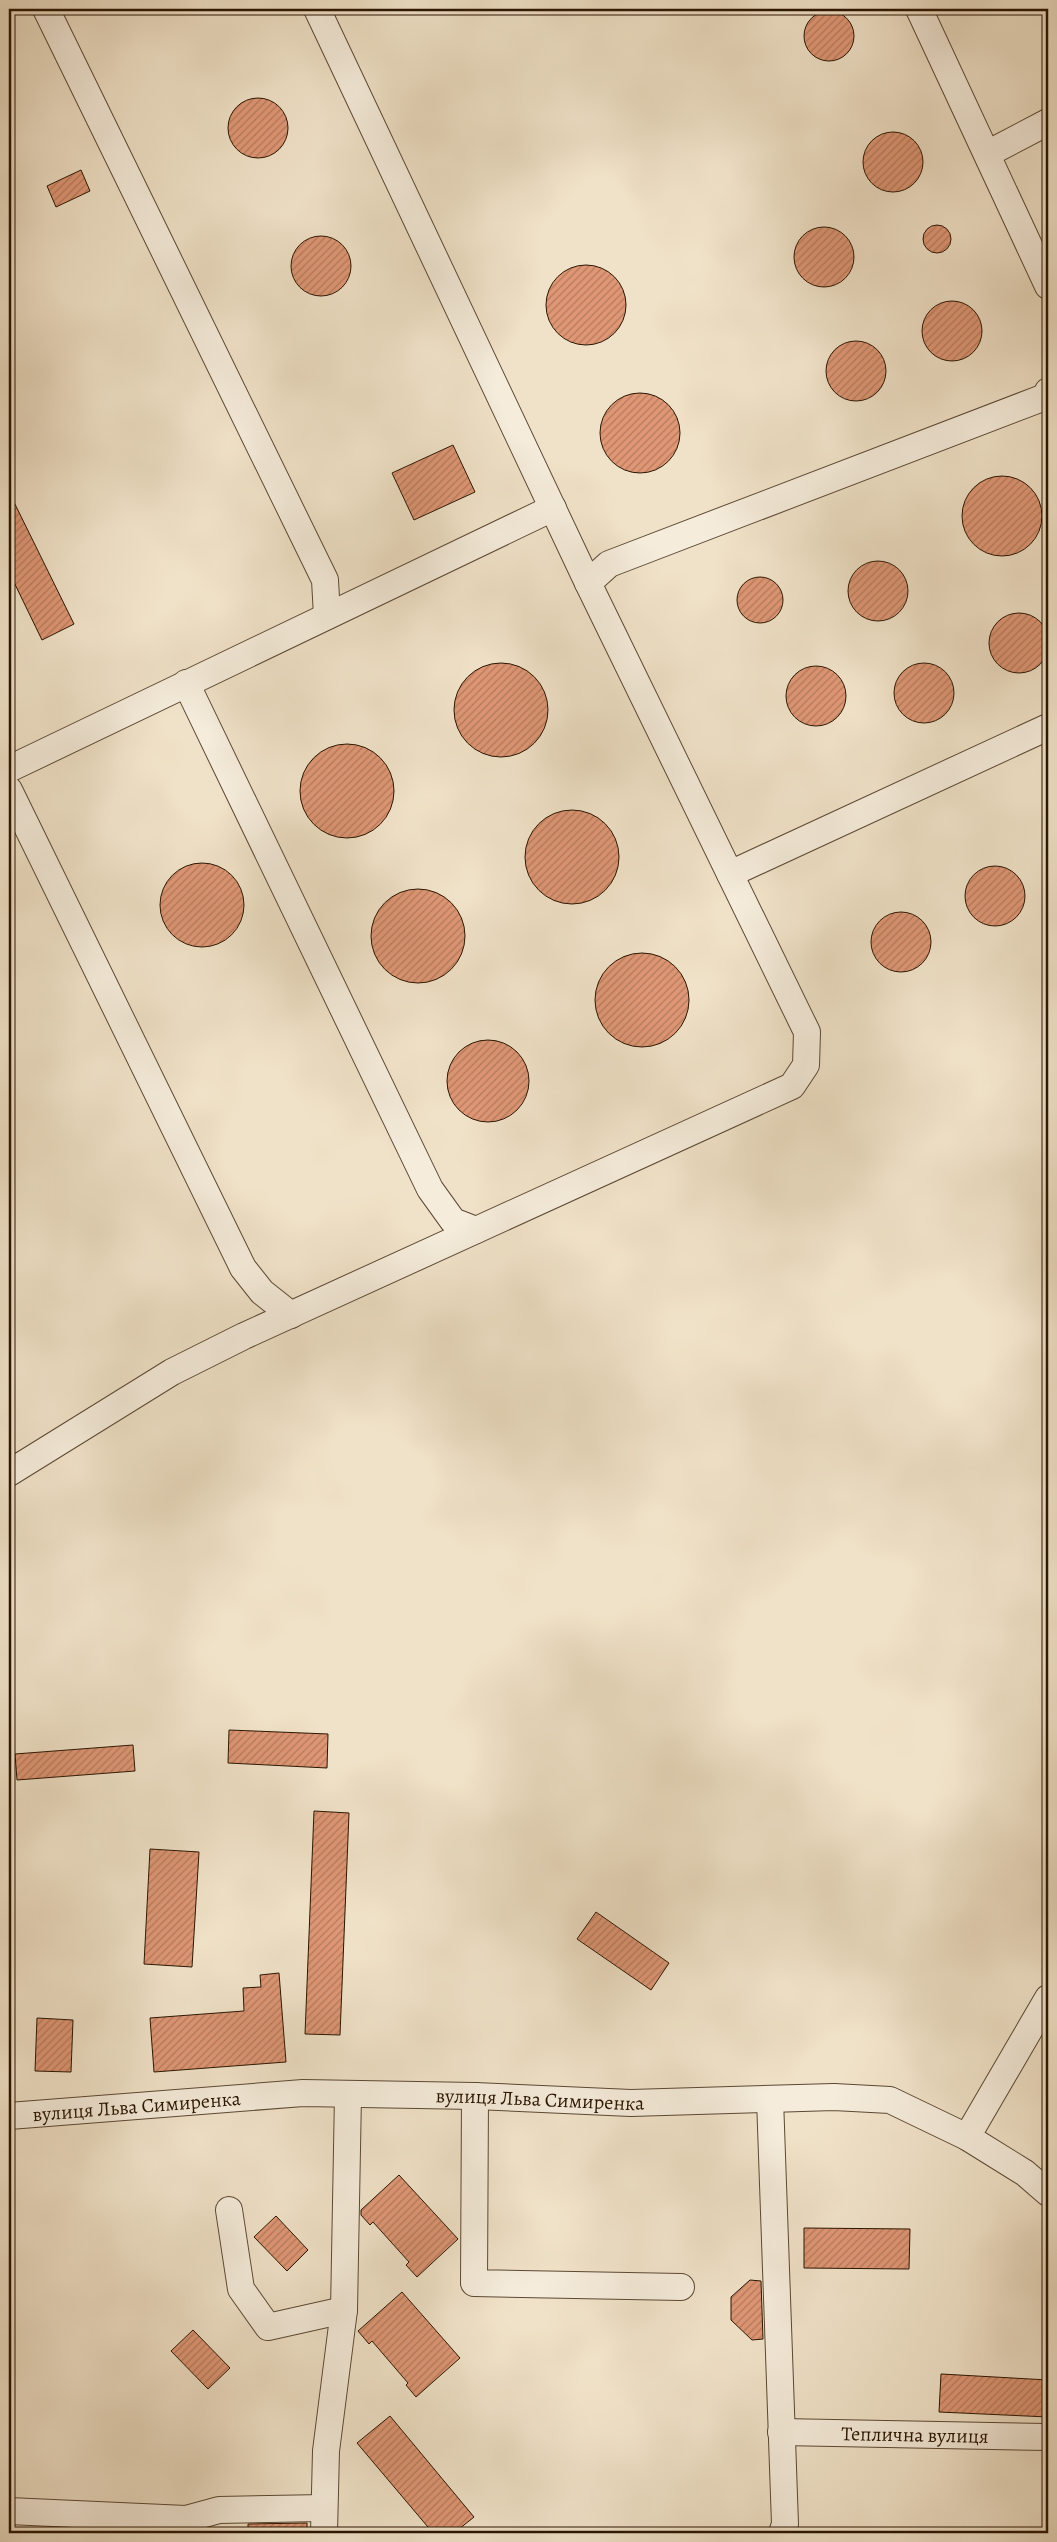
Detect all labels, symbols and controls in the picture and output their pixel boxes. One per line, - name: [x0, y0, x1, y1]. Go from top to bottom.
- street label: вулиця Льва Симиренка: [435, 2082, 645, 2117]
- street label: вулиця Льва Симиренка: [31, 2084, 243, 2128]
- street label: Теплична вулиця: [841, 2420, 989, 2449]

